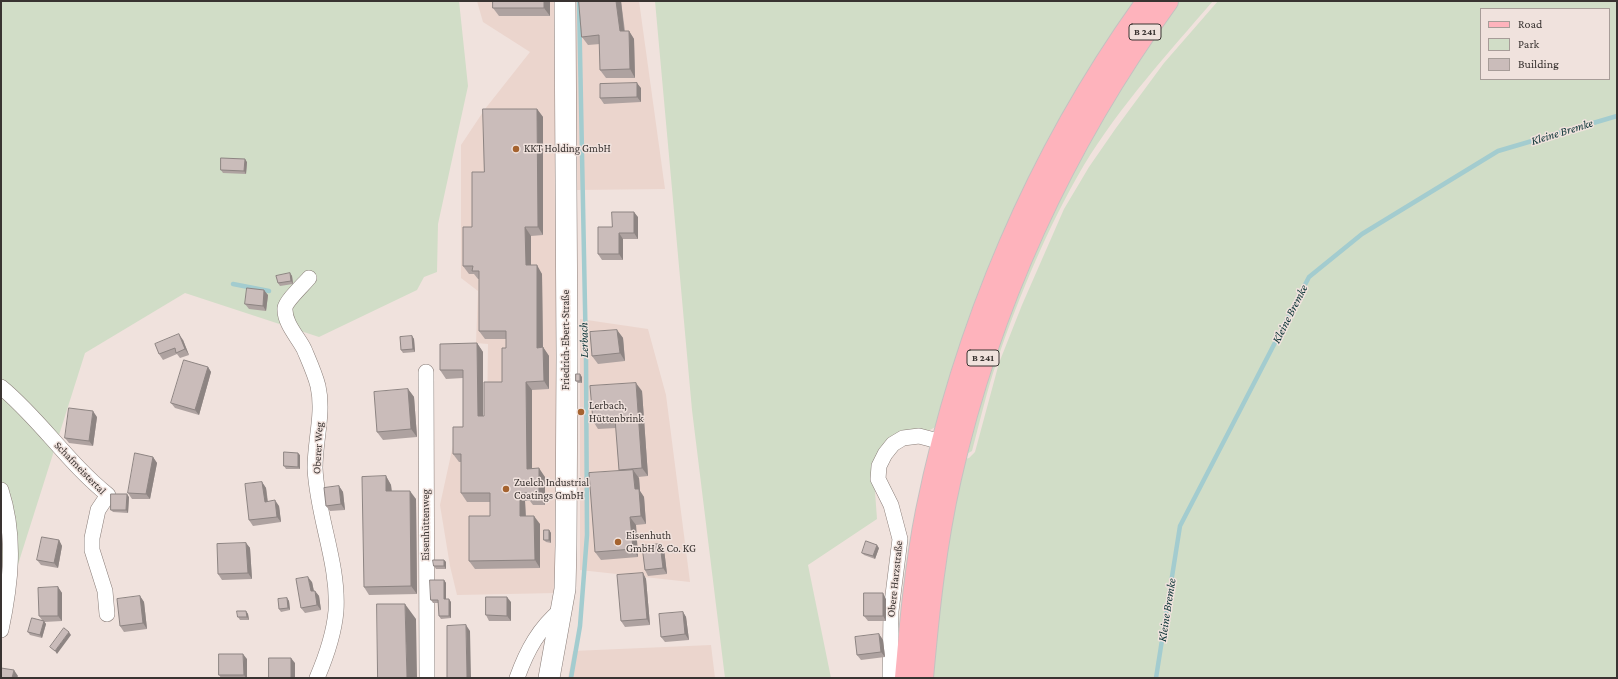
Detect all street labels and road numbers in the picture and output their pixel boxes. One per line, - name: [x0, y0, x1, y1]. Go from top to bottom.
- road number: B 241: [1129, 24, 1161, 40]
- street label: Friedrich-Ebert-Straße: [559, 290, 573, 390]
- road number: B 241: [967, 350, 999, 366]
- street label: Oberer Weg: [310, 422, 326, 474]
- street label: Schafmeistertal: [51, 439, 109, 497]
- street label: Eisenhüttenweg: [419, 489, 433, 561]
- street label: Obere Harzstraße: [884, 540, 906, 618]

